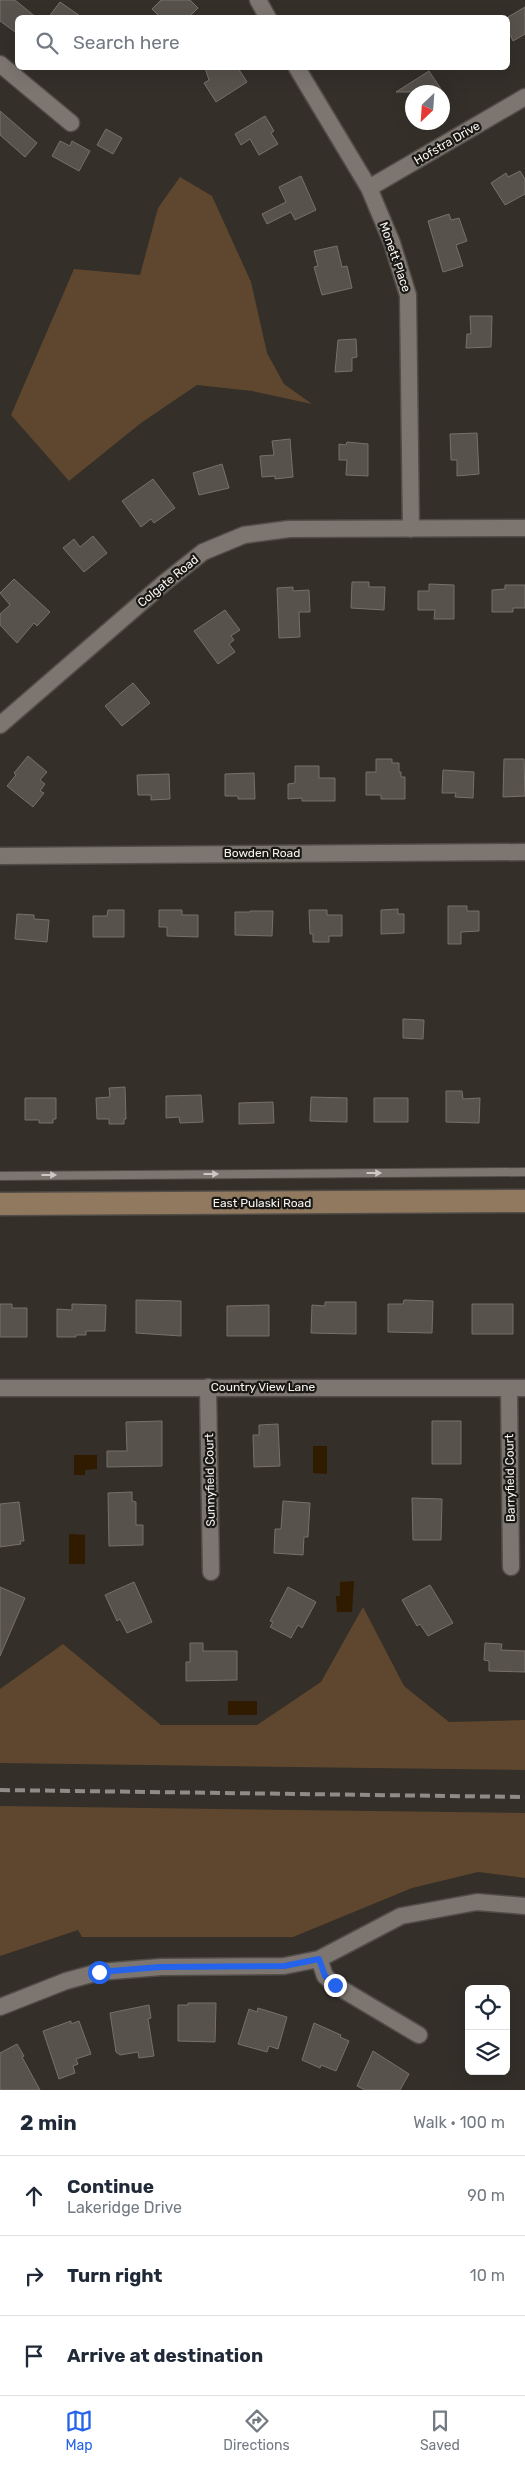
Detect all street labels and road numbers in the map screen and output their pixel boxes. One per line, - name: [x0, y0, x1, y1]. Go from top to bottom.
- street label: Hofstra Drive: [412, 118, 483, 167]
- street label: Monett Place: [376, 220, 414, 294]
- street label: Colgate Road: [135, 552, 201, 610]
- street label: Bowden Road: [224, 846, 300, 860]
- street label: East Pulaski Road: [213, 1196, 311, 1210]
- street label: Country View Lane: [211, 1380, 315, 1394]
- street label: Sunnyfield Court: [202, 1433, 218, 1527]
- street label: Barryfield Court: [502, 1434, 518, 1522]

